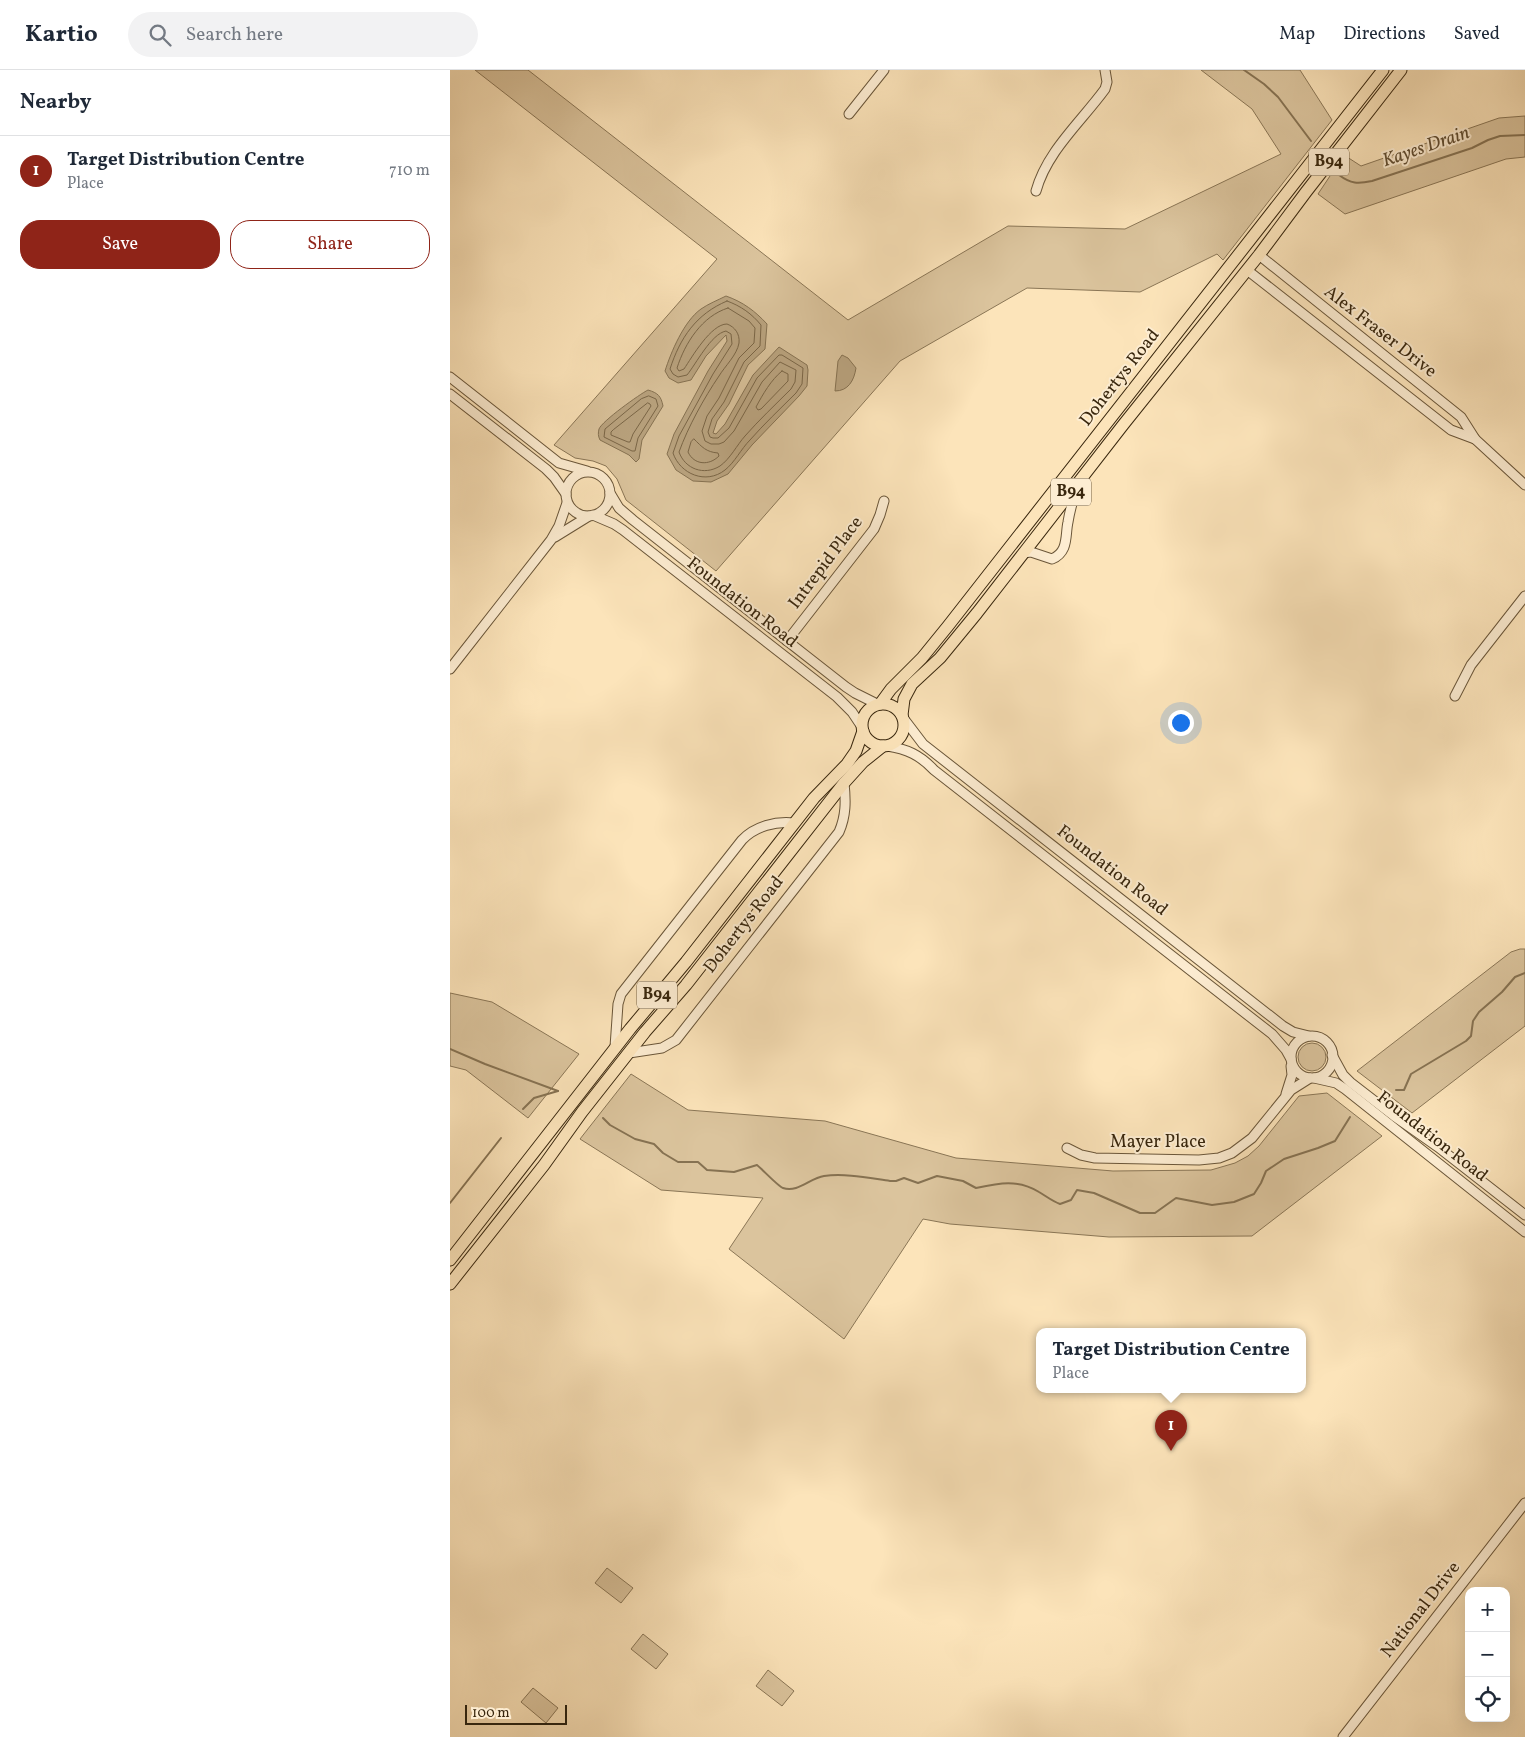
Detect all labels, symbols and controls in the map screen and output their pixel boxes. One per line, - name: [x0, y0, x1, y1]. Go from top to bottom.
- search box: [128, 12, 478, 57]
- text: Kartio: [25, 18, 98, 52]
- icon: search: [146, 21, 174, 49]
- text: Search here: [186, 22, 283, 48]
- text: Map: [1279, 22, 1315, 47]
- text: Directions: [1343, 22, 1426, 47]
- text: Saved: [1454, 22, 1500, 47]
- text: Nearby: [20, 88, 91, 117]
- water label: Kayes Drain: [1379, 120, 1473, 174]
- text: Target Distribution Centre: [67, 147, 305, 173]
- road number: B94: [1309, 148, 1349, 175]
- text: 1: [33, 160, 39, 182]
- text: 710 m: [389, 160, 430, 182]
- text: Place: [67, 173, 104, 195]
- button: Save: [20, 220, 220, 269]
- button: Share: [230, 220, 430, 269]
- street label: Alex Fraser Drive: [1318, 280, 1442, 384]
- street label: Dohertys Road: [1074, 324, 1166, 432]
- road number: B94: [1051, 478, 1091, 506]
- street label: Intrepid Place: [783, 511, 869, 615]
- street label: Foundation Road: [681, 552, 803, 654]
- your location: [1168, 710, 1194, 736]
- street label: Foundation Road: [1051, 820, 1173, 922]
- street label: Dohertys Road: [698, 871, 790, 979]
- road number: B94: [637, 982, 677, 1008]
- street label: Foundation Road: [1371, 1086, 1493, 1188]
- street label: Mayer Place: [1110, 1130, 1206, 1155]
- popup: [1036, 1328, 1306, 1393]
- text: Target Distribution Centre: [1052, 1337, 1290, 1363]
- text: Place: [1052, 1363, 1089, 1385]
- pin: 1: [1155, 1410, 1187, 1451]
- street label: National Drive: [1375, 1557, 1467, 1663]
- map controls: [1465, 1587, 1510, 1722]
- button: +: [1465, 1587, 1510, 1632]
- button: −: [1465, 1632, 1510, 1677]
- button: locate: [1465, 1677, 1510, 1722]
- scale bar: [465, 1702, 568, 1725]
- text: 100 m: [472, 1704, 510, 1723]

